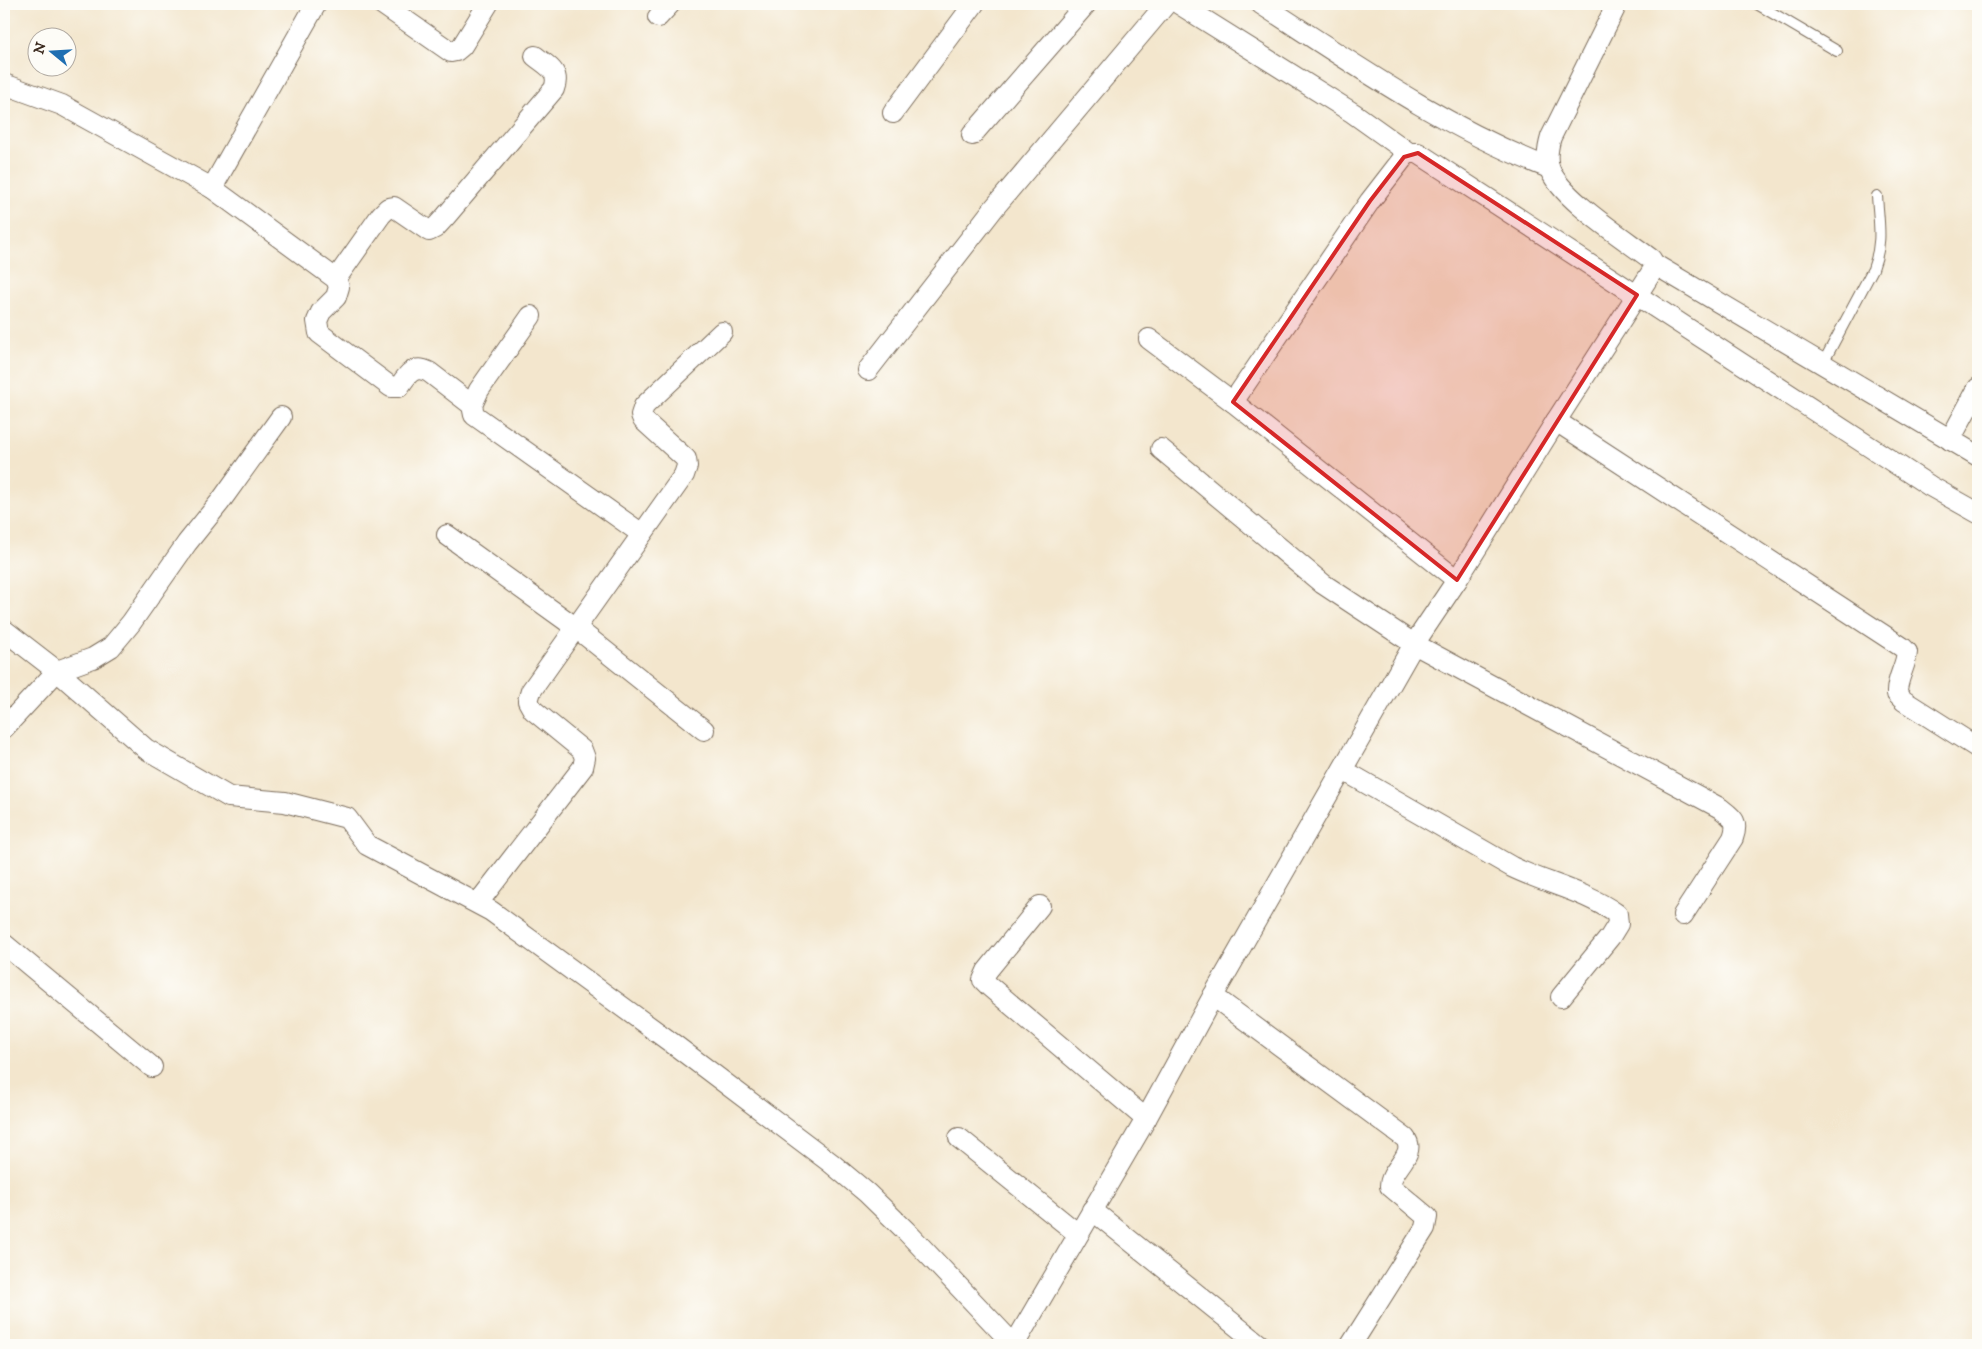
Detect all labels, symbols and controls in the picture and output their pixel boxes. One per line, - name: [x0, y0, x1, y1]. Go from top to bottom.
- north arrow: [28, 28, 78, 78]
- text: N: [30, 40, 51, 57]

